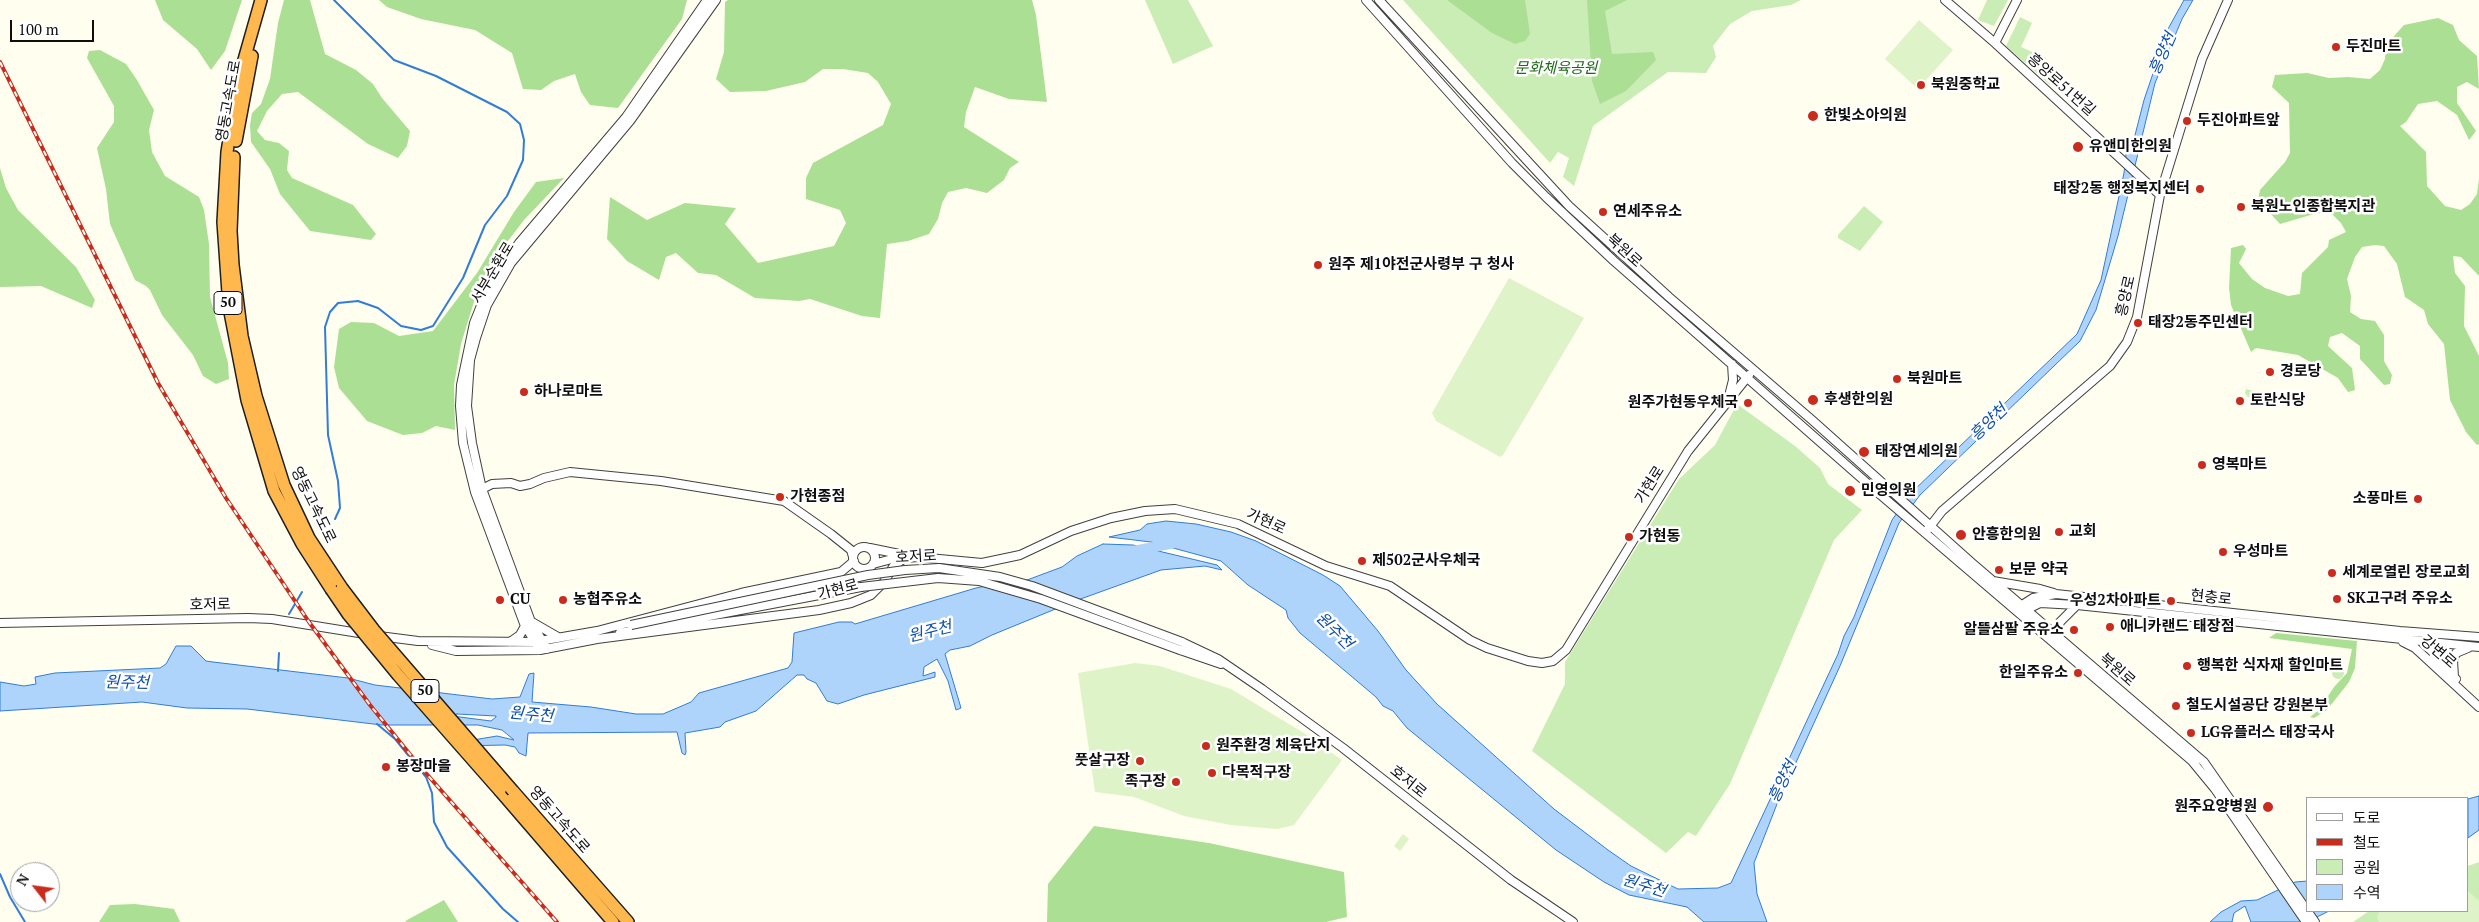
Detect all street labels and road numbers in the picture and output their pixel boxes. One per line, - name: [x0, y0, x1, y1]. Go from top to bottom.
- street label: 흥양로51번길: [2023, 50, 2099, 120]
- street label: 영동고속도로: [213, 59, 245, 143]
- street label: 북원로: [1603, 230, 1645, 272]
- street label: 서부순환로: [468, 239, 518, 307]
- street label: 흥양로: [2113, 274, 2139, 318]
- road number: 50: [214, 292, 242, 314]
- street label: 가현로: [1631, 463, 1669, 507]
- street label: 영동고속도로: [287, 464, 339, 546]
- street label: 가현로: [1243, 505, 1289, 539]
- street label: 호저로: [895, 547, 937, 567]
- street label: 가현로: [816, 576, 860, 604]
- street label: 현충로: [2189, 587, 2233, 609]
- street label: 호저로: [189, 596, 231, 614]
- street label: 강변로: [2416, 632, 2460, 672]
- street label: 북원로: [2095, 650, 2139, 690]
- road number: 50: [411, 679, 439, 702]
- street label: 호저로: [1386, 762, 1430, 802]
- street label: 영동고속도로: [525, 783, 593, 857]

